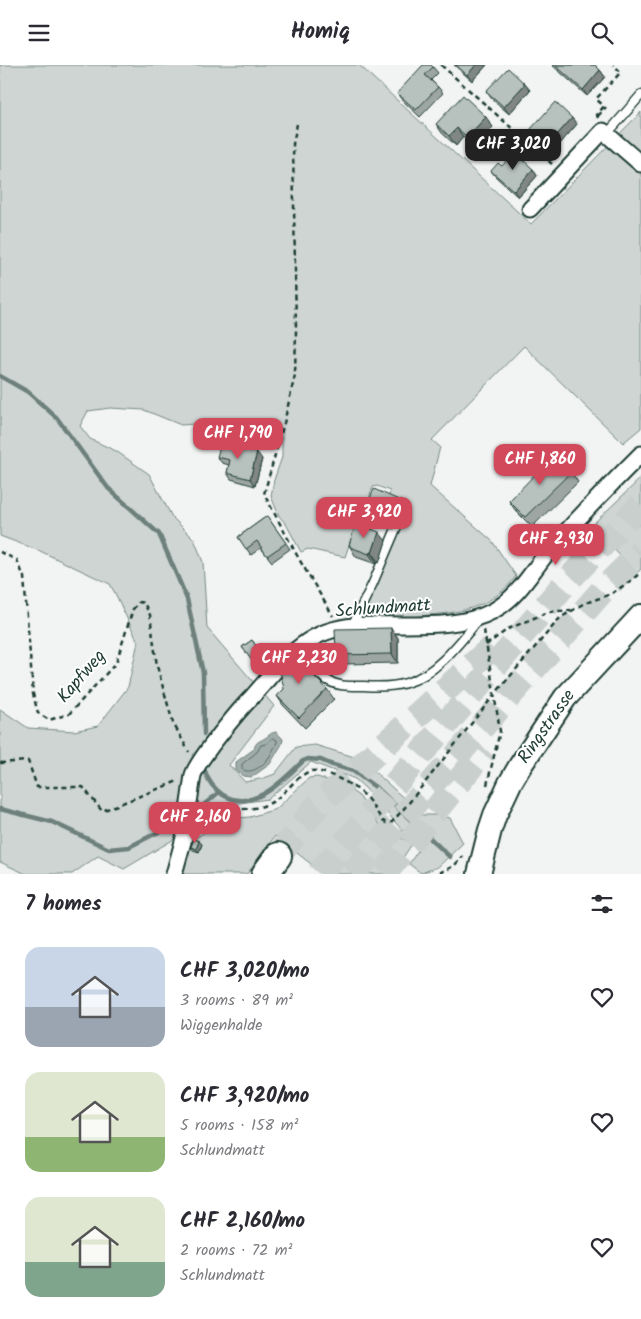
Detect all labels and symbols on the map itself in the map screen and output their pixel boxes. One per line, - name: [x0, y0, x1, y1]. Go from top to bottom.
- pin: CHF 3,020: [456, 129, 570, 171]
- pin: CHF 1,790: [181, 417, 295, 460]
- pin: CHF 1,860: [483, 443, 597, 486]
- pin: CHF 3,920: [307, 497, 421, 539]
- pin: CHF 2,930: [499, 523, 613, 566]
- street label: Schlundmatt: [334, 591, 433, 627]
- pin: CHF 2,230: [242, 643, 356, 685]
- street label: Kapfweg: [50, 644, 114, 710]
- street label: Ringstrasse: [511, 684, 583, 770]
- pin: CHF 2,160: [138, 801, 252, 844]

